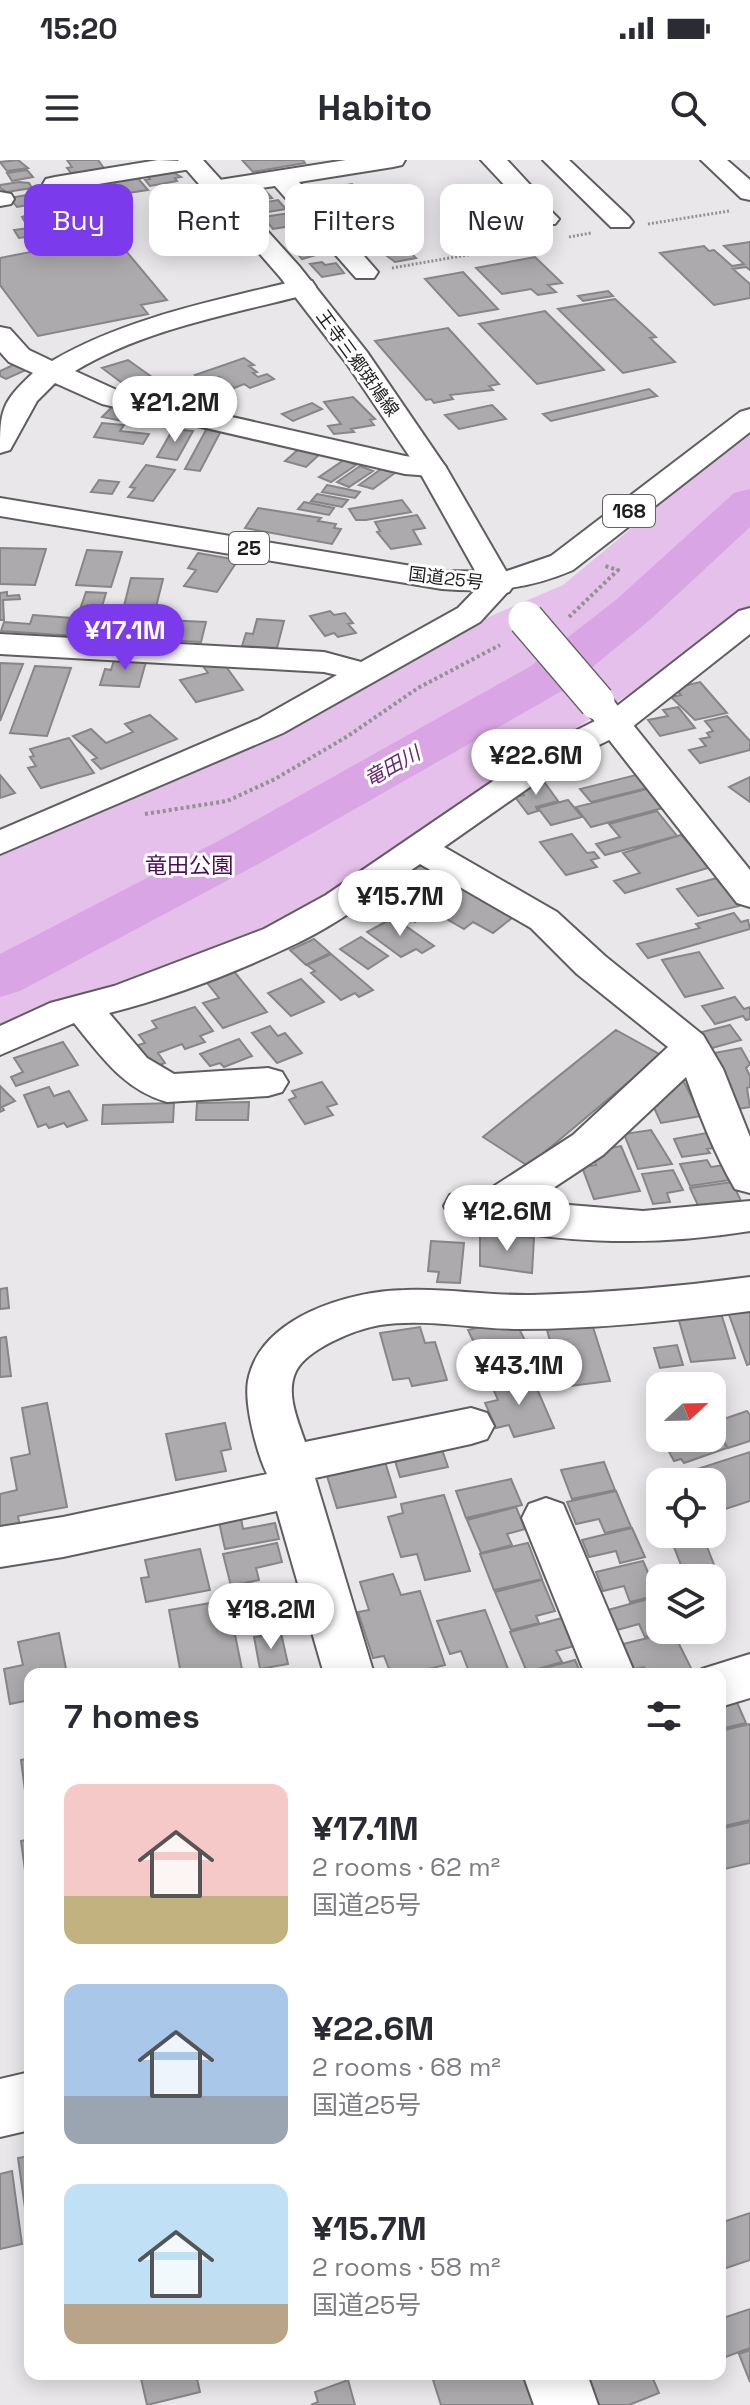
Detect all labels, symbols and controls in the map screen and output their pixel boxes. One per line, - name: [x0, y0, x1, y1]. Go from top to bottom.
- text: 15:20: [40, 9, 118, 48]
- text: Habito: [318, 85, 432, 131]
- icon: menu: [40, 86, 84, 130]
- icon: search: [666, 86, 710, 130]
- chip: Buy: [24, 184, 133, 256]
- chip: Rent: [149, 184, 269, 256]
- chip: Filters: [285, 184, 424, 256]
- chip: New: [440, 184, 553, 256]
- street label: 王寺三郷斑鳩線: [312, 305, 404, 421]
- pin: ¥21.2M: [110, 376, 240, 444]
- text: ¥21.2M: [130, 385, 220, 419]
- road number: 168: [603, 495, 655, 527]
- road number: 25: [229, 532, 269, 564]
- street label: 国道25号: [407, 562, 485, 594]
- pin: ¥17.1M: [60, 604, 190, 672]
- text: ¥17.1M: [84, 613, 166, 647]
- pin: ¥22.6M: [471, 729, 601, 797]
- text: ¥22.6M: [489, 738, 583, 772]
- water label: 竜田川: [359, 739, 426, 792]
- park label: 竜田公園: [145, 851, 233, 879]
- pin: ¥15.7M: [335, 870, 465, 938]
- text: ¥15.7M: [356, 879, 444, 913]
- pin: ¥12.6M: [442, 1185, 572, 1253]
- text: ¥12.6M: [462, 1194, 552, 1228]
- pin: ¥43.1M: [454, 1339, 584, 1407]
- text: ¥43.1M: [474, 1348, 564, 1382]
- north arrow: [646, 1372, 726, 1452]
- map controls: [646, 1372, 726, 1644]
- button: locate: [646, 1468, 726, 1548]
- button: layers: [646, 1564, 726, 1644]
- pin: ¥18.2M: [206, 1583, 336, 1651]
- text: ¥18.2M: [226, 1592, 316, 1626]
- icon: filters: [642, 1694, 686, 1738]
- text: 7 homes: [64, 1695, 200, 1738]
- text: ¥17.1M: [312, 1807, 419, 1850]
- icon: home: [128, 1816, 224, 1912]
- text: 2 rooms · 62 m²: [312, 1850, 500, 1884]
- text: 国道25号: [312, 1888, 421, 1922]
- text: ¥22.6M: [312, 2007, 434, 2050]
- icon: home: [128, 2016, 224, 2112]
- text: 2 rooms · 68 m²: [312, 2050, 501, 2084]
- text: 国道25号: [312, 2088, 421, 2122]
- text: ¥15.7M: [312, 2207, 427, 2250]
- icon: home: [128, 2216, 224, 2312]
- text: 2 rooms · 58 m²: [312, 2250, 500, 2284]
- text: 国道25号: [312, 2288, 421, 2322]

